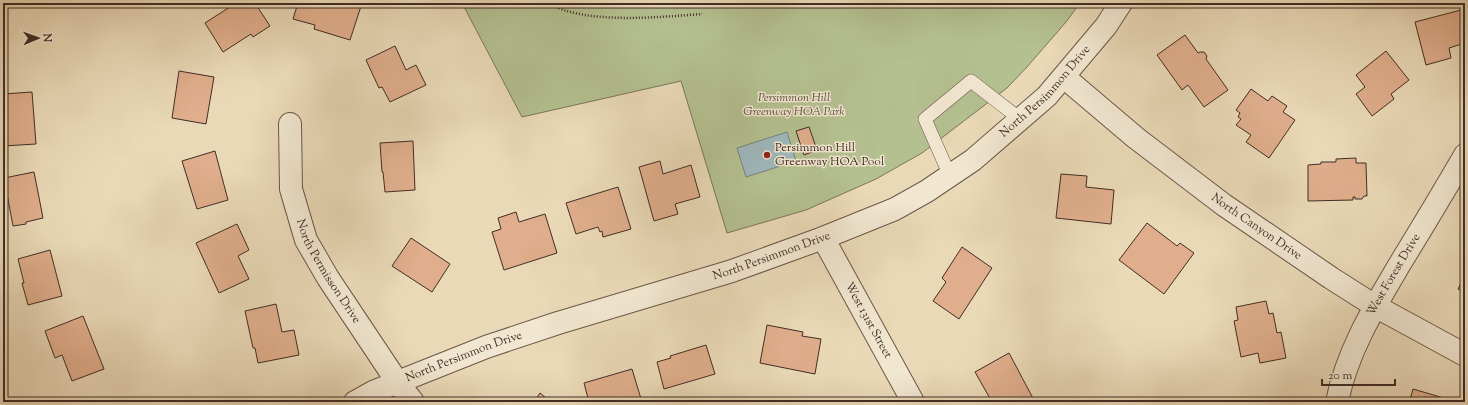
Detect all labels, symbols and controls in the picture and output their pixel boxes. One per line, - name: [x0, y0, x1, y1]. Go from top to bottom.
- north arrow: [18, 18, 58, 58]
- text: N: [39, 32, 55, 43]
- street label: North Persimmon Drive: [996, 41, 1095, 142]
- park label: Persimmon Hill Greenway HOA Park: [743, 89, 845, 121]
- place label: Persimmon Hill Greenway HOA Pool: [775, 139, 885, 171]
- marker: Persimmon Hill Greenway HOA Pool: [762, 150, 772, 160]
- street label: North Canyon Drive: [1207, 189, 1306, 265]
- street label: North Permisson Drive: [291, 217, 365, 328]
- street label: North Persimmon Drive: [711, 227, 834, 285]
- street label: West Forest Drive: [1363, 230, 1425, 319]
- street label: West 131st Street: [840, 279, 896, 362]
- street label: North Persimmon Drive: [403, 326, 525, 387]
- scale bar: [1322, 361, 1395, 387]
- text: 20 m: [1328, 367, 1353, 385]

